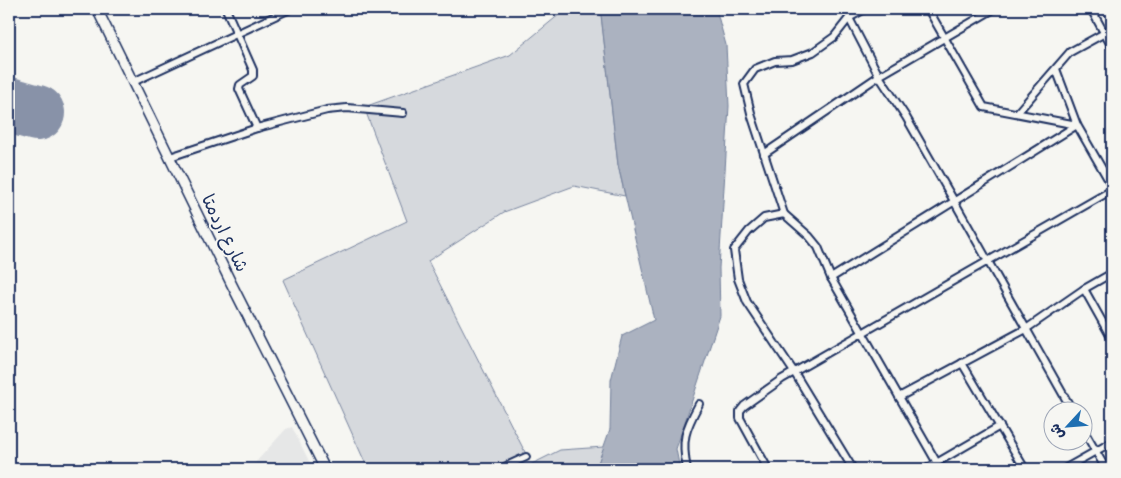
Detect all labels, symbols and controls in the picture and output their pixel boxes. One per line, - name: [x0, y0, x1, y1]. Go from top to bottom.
- street label: شارع اردمتا: [196, 190, 253, 276]
- north arrow: [1044, 400, 1094, 450]
- text: ش: [1046, 421, 1068, 442]

